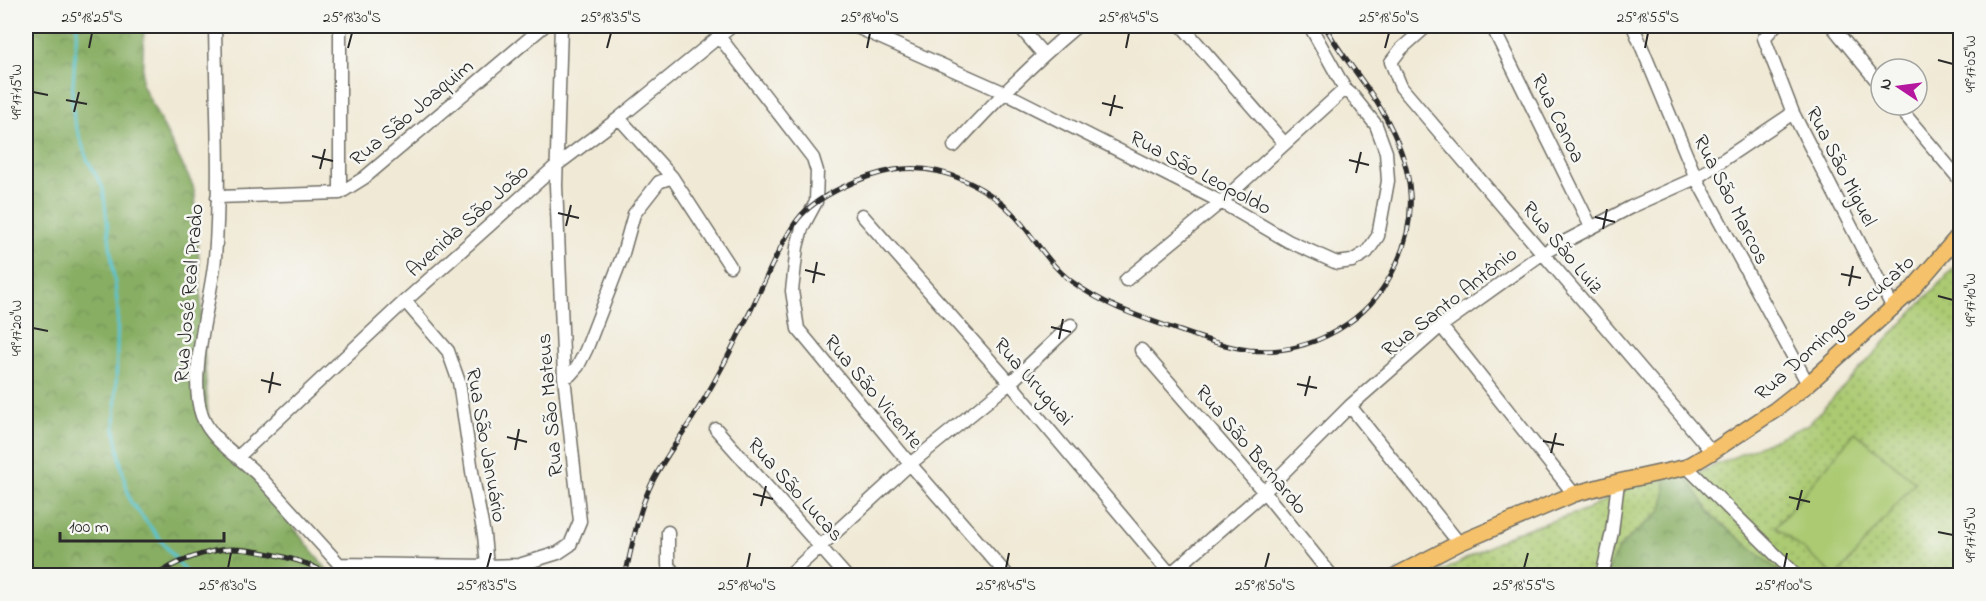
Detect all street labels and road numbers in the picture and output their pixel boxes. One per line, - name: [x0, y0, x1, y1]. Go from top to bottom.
- street label: Rua São Joaquim: [344, 53, 481, 174]
- street label: Rua Canoa: [1523, 69, 1592, 168]
- street label: Rua São Miguel: [1795, 102, 1883, 233]
- street label: Rua São Leopoldo: [1124, 124, 1276, 224]
- street label: Rua São Marcos: [1685, 130, 1776, 270]
- street label: Avenida São João: [400, 158, 537, 285]
- street label: Rua São Luiz: [1514, 195, 1609, 301]
- street label: Rua José Real Prado: [167, 202, 213, 384]
- street label: Rua Santo Antônio: [1376, 240, 1524, 365]
- street label: Rua Domingos Scucato: [1749, 248, 1924, 410]
- street label: Rua São Vicente: [816, 329, 930, 456]
- street label: Rua São Mateus: [530, 332, 572, 478]
- street label: Rua Uruguai: [984, 332, 1079, 434]
- street label: Rua São Januário: [457, 366, 513, 525]
- street label: Rua São Bernardo: [1187, 379, 1314, 522]
- street label: Rua São Lucas: [739, 431, 850, 549]

